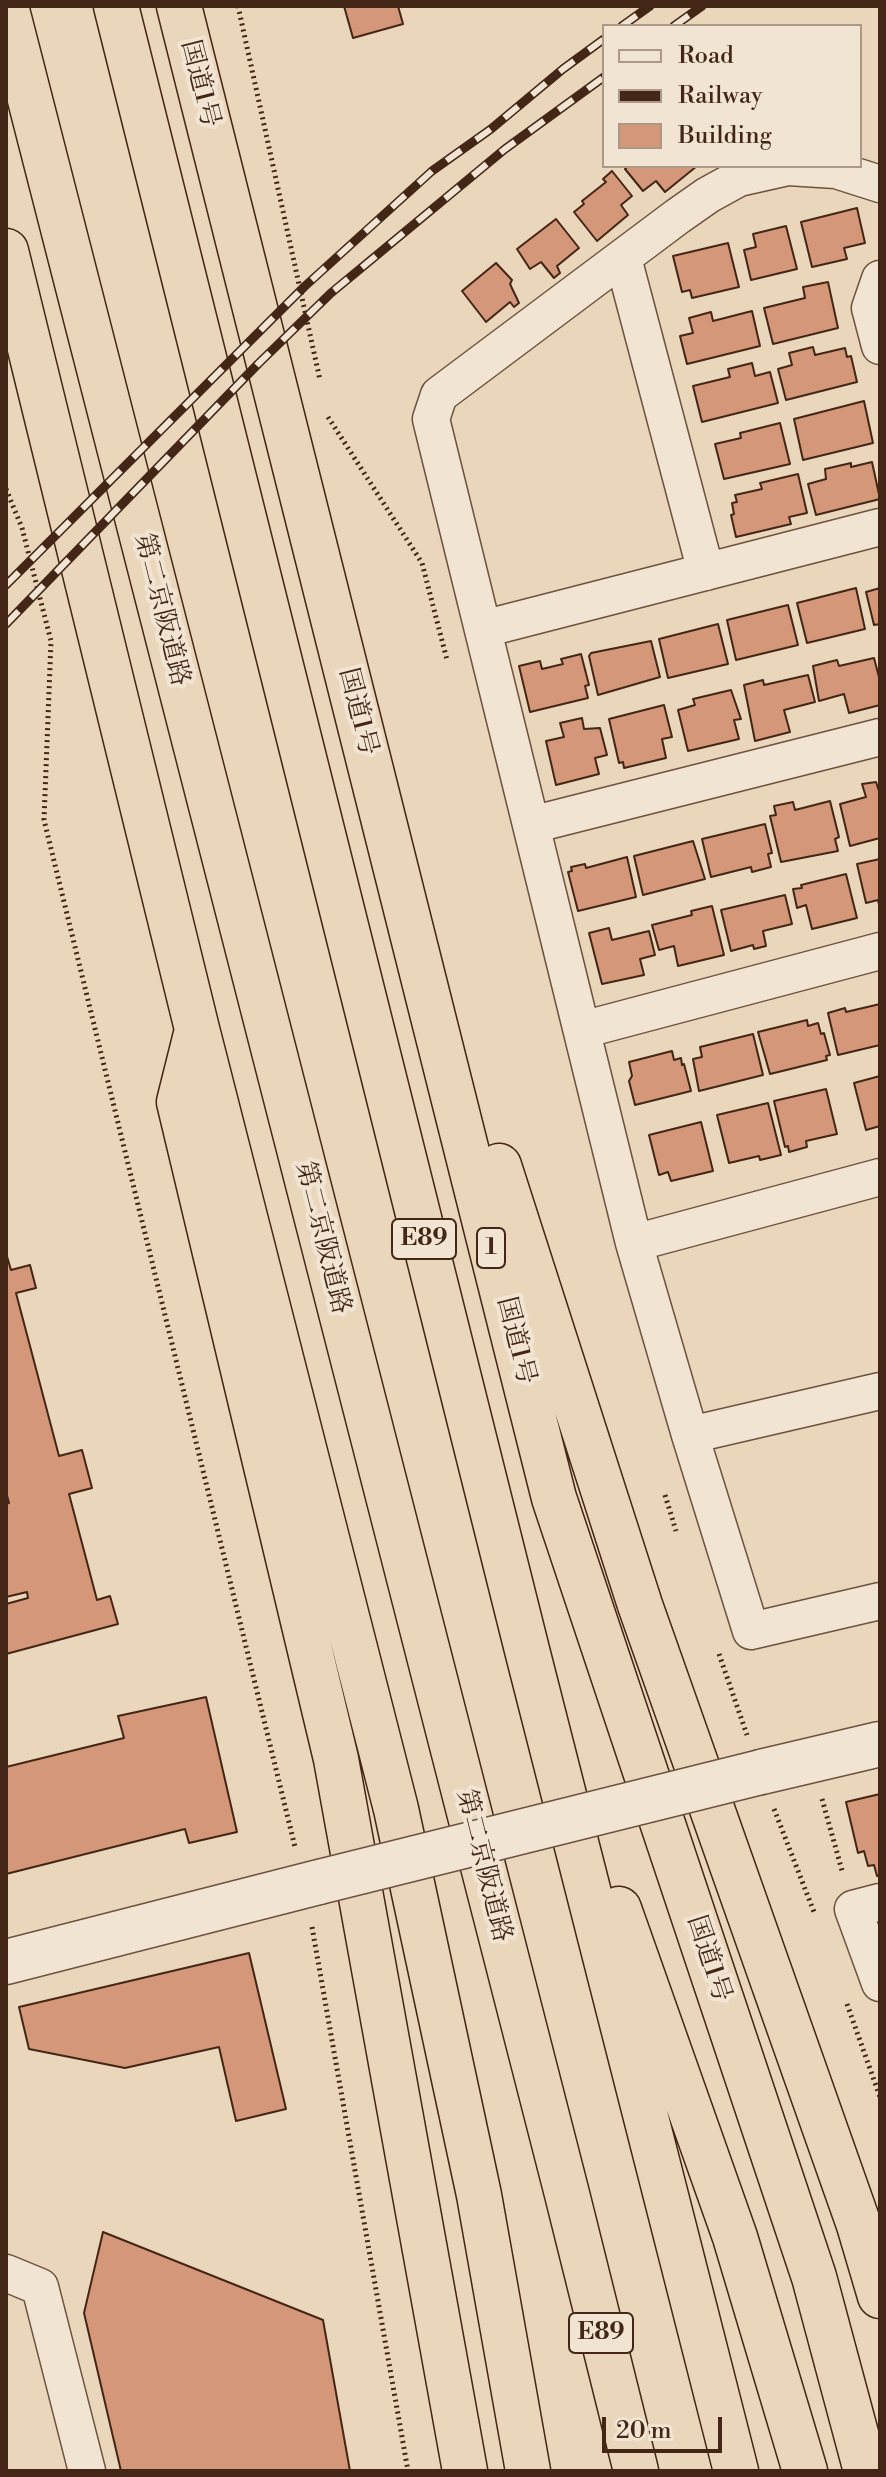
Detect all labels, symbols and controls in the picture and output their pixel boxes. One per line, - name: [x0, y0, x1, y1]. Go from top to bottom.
- legend: [602, 24, 862, 168]
- street label: 国道1号: [173, 37, 225, 131]
- text: Road: [678, 41, 734, 71]
- text: Railway: [678, 81, 763, 111]
- text: Building: [678, 121, 772, 151]
- street label: 第二京阪道路: [127, 531, 195, 689]
- street label: 国道1号: [331, 665, 383, 759]
- street label: 第二京阪道路: [288, 1159, 356, 1317]
- road number: E89: [392, 1219, 456, 1259]
- road number: 1: [477, 1228, 505, 1268]
- street label: 国道1号: [489, 1294, 541, 1388]
- street label: 第二京阪道路: [449, 1787, 517, 1945]
- street label: 国道1号: [679, 1912, 737, 2006]
- road number: E89: [569, 2313, 633, 2353]
- scale bar: [606, 2401, 726, 2451]
- text: 20 m: [616, 2416, 672, 2446]

